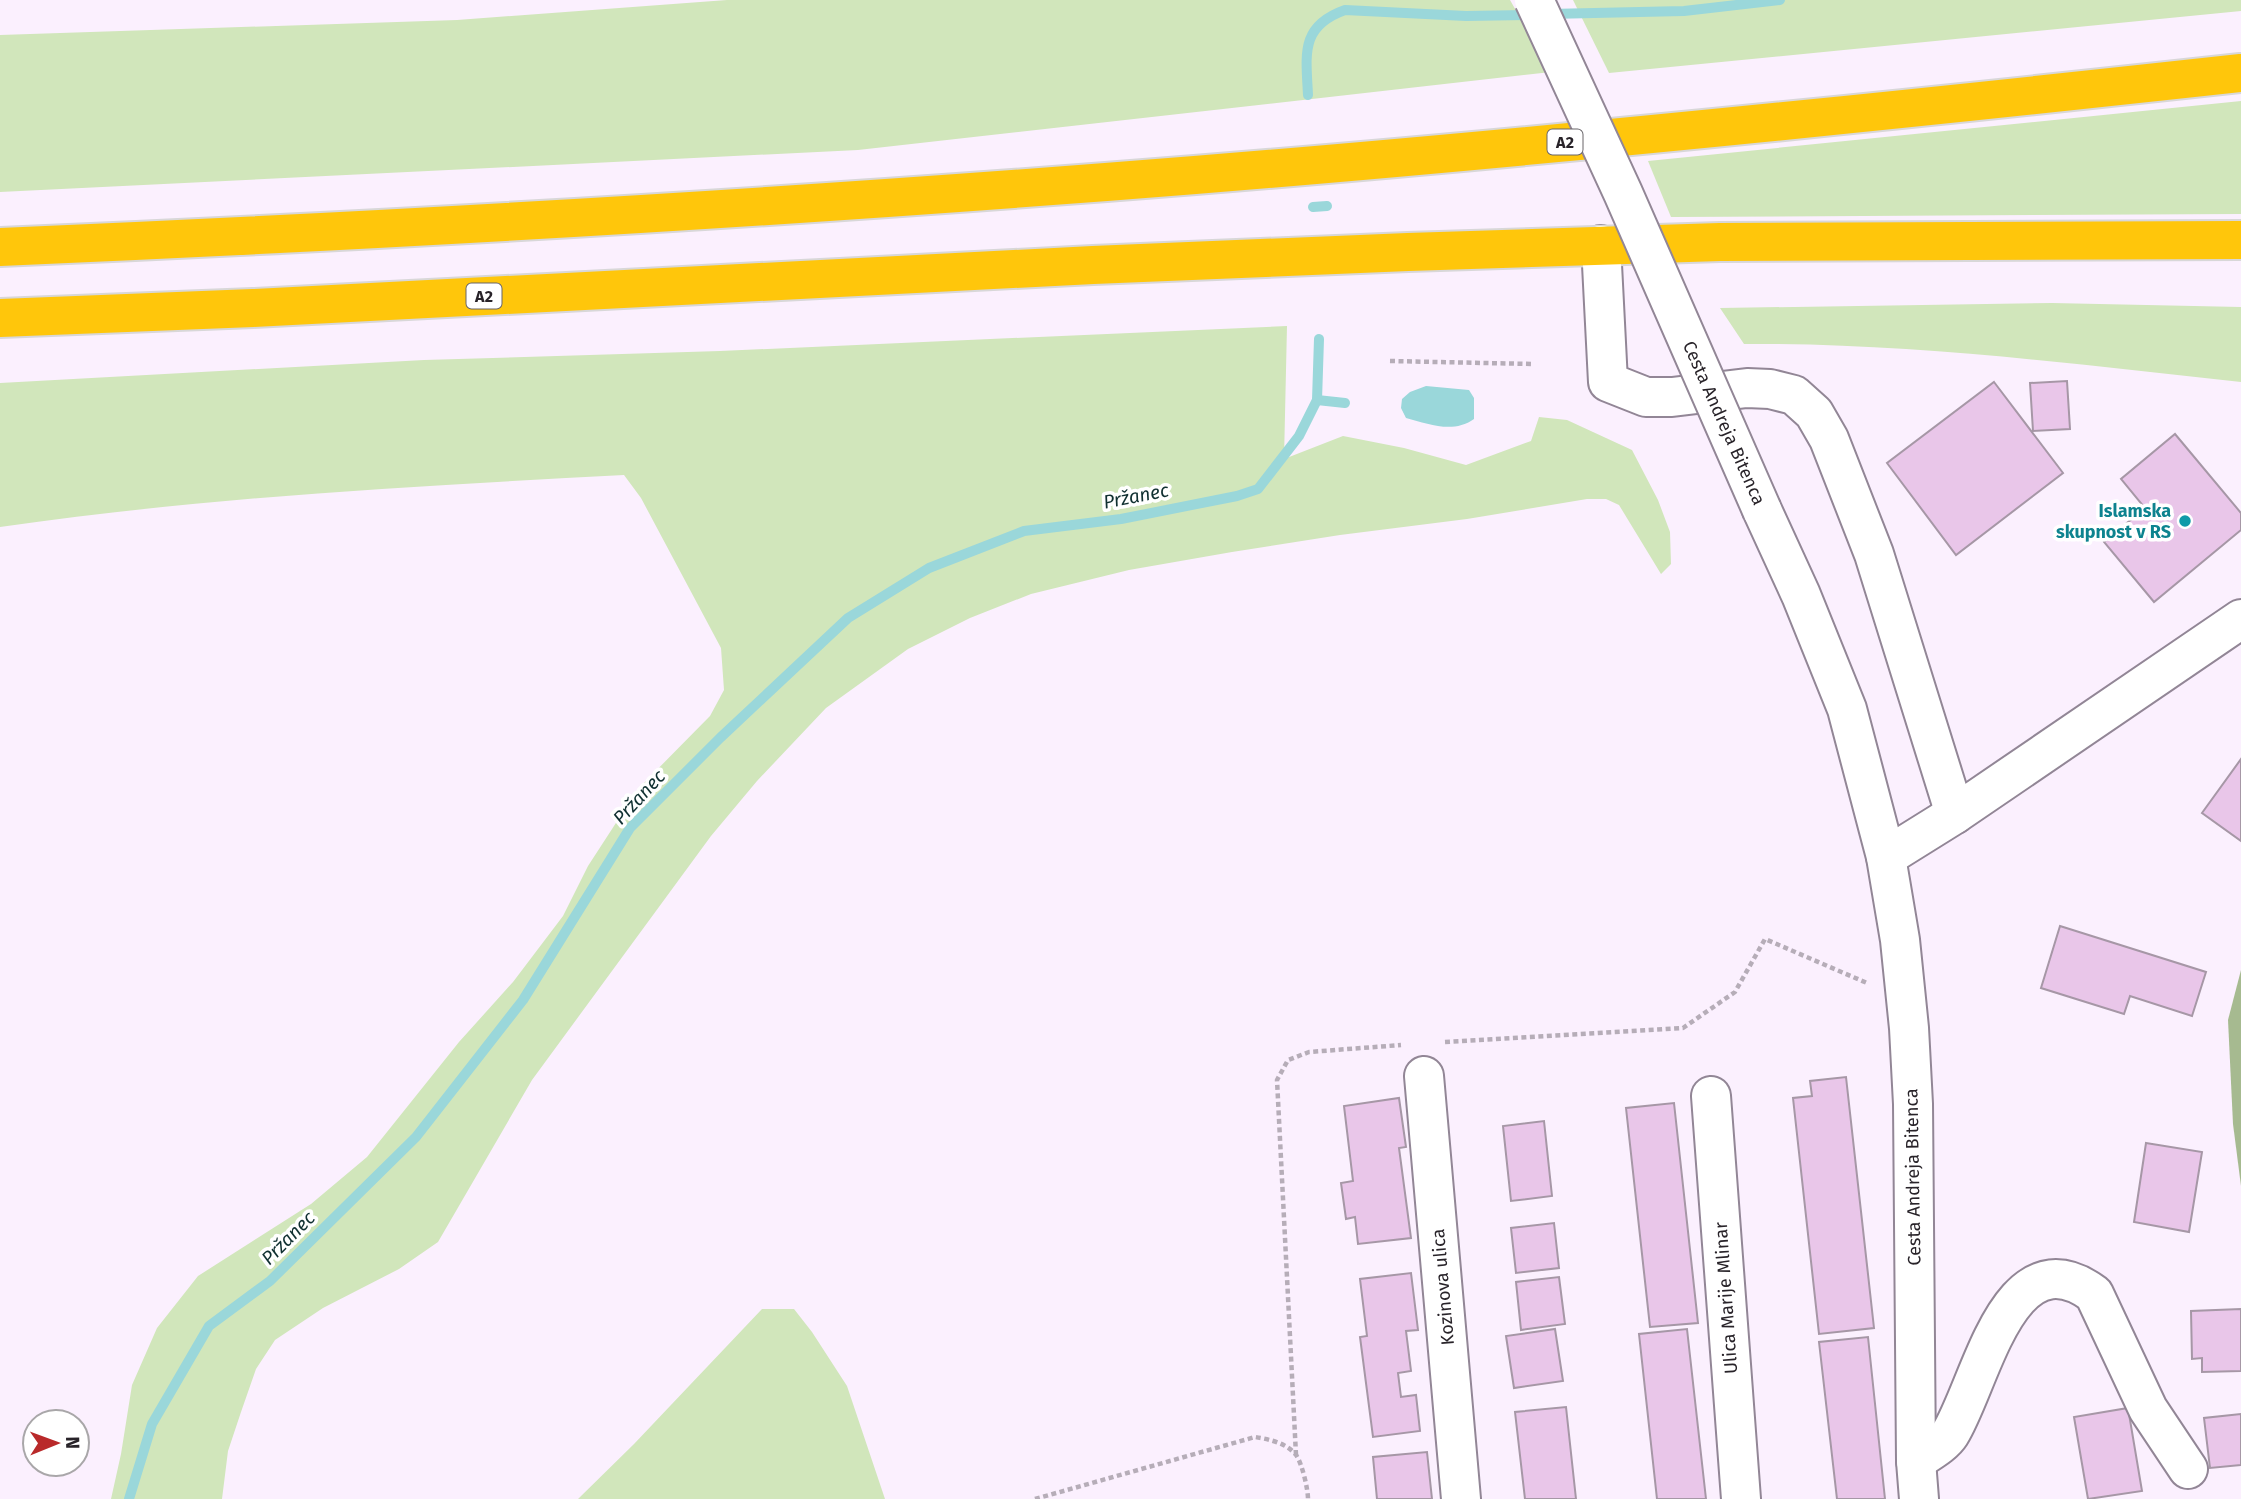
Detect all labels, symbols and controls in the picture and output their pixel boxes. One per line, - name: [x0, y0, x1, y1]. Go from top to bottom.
- road number: A2: [1548, 130, 1582, 154]
- road number: A2: [466, 284, 502, 308]
- street label: Cesta Andreja Bitenca: [1678, 338, 1770, 508]
- water label: Pržanec: [1101, 478, 1171, 514]
- place label: Islamska skupnost v RS: [2056, 500, 2171, 543]
- marker: Islamska skupnost v RS: [2177, 513, 2193, 529]
- water label: Pržanec: [608, 765, 670, 829]
- street label: Cesta Andreja Bitenca: [1900, 1088, 1926, 1266]
- water label: Pržanec: [256, 1206, 320, 1270]
- street label: Ulica Marije Mlinar: [1710, 1221, 1742, 1375]
- street label: Kozinova ulica: [1427, 1228, 1459, 1346]
- north arrow: [21, 1408, 91, 1478]
- text: N: [61, 1436, 84, 1449]

